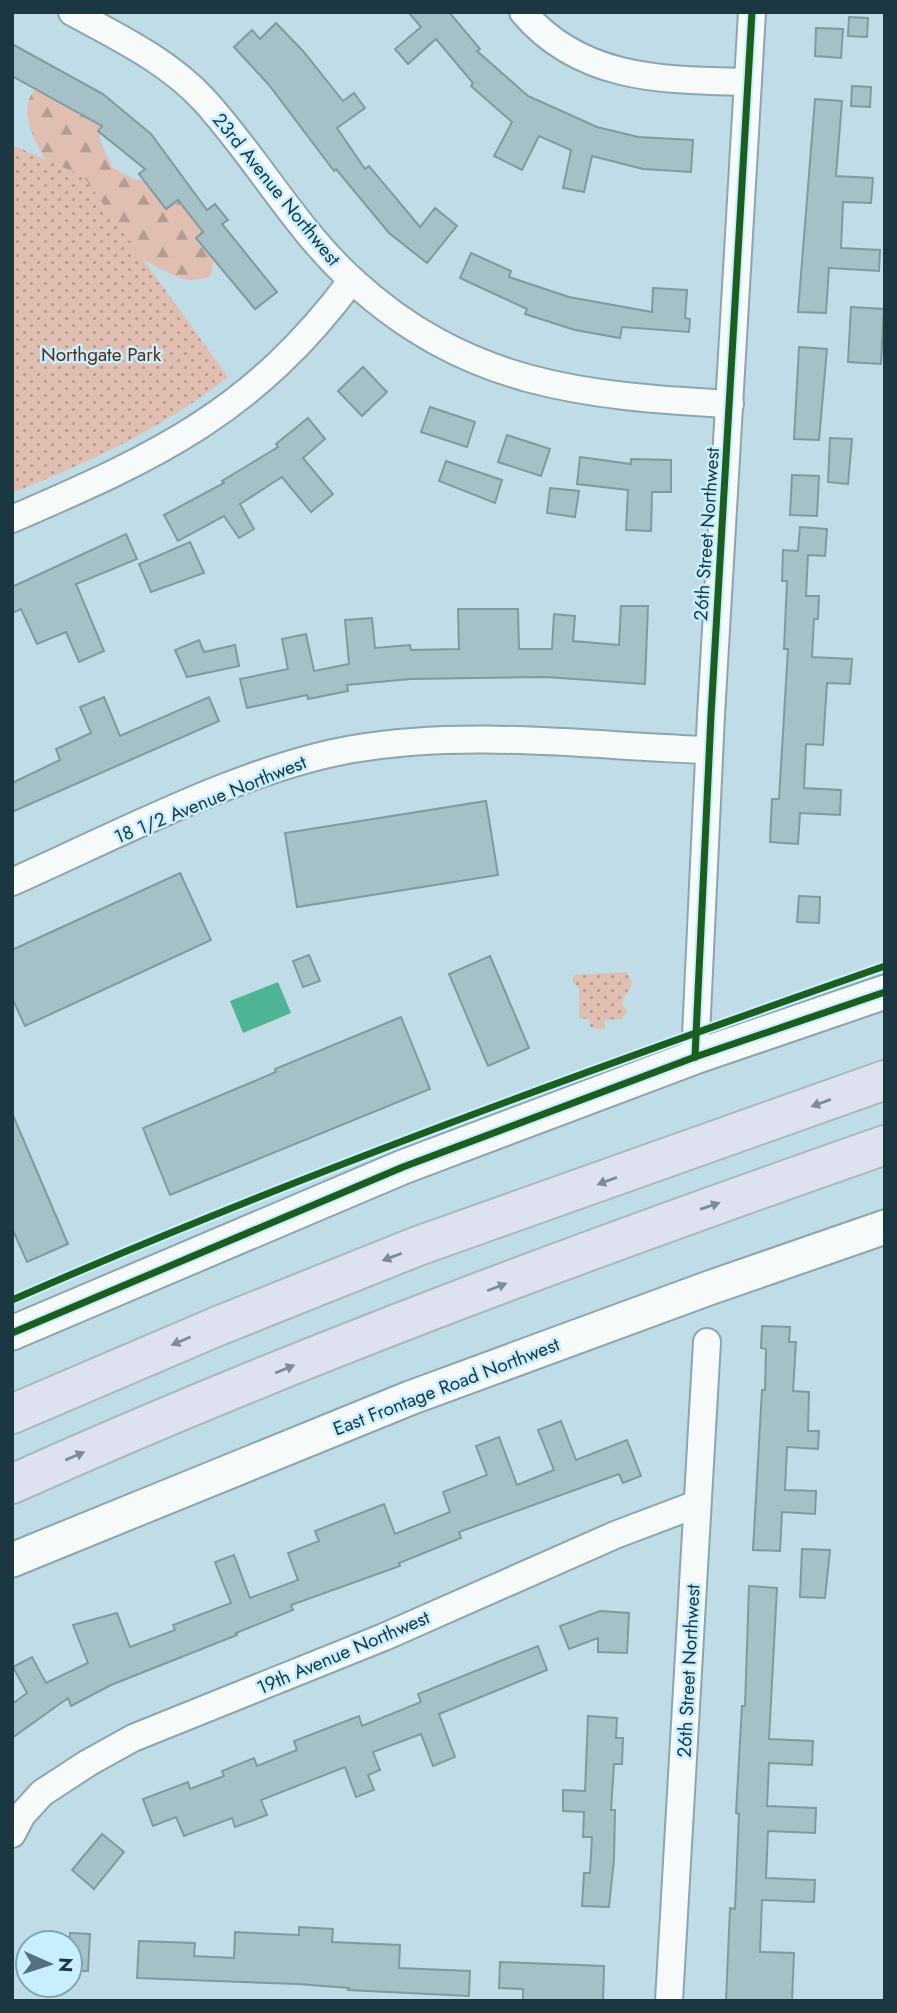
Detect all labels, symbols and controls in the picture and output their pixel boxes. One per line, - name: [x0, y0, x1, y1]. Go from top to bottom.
- street label: 23rd Avenue Northwest: [206, 107, 347, 272]
- park label: Northgate Park: [41, 341, 162, 368]
- street label: 26th Street Northwest: [687, 446, 726, 622]
- street label: 18 1/2 Avenue Northwest: [110, 748, 311, 850]
- one-way arrow: [810, 1098, 831, 1109]
- one-way arrow: [596, 1176, 617, 1187]
- one-way arrow: [699, 1200, 720, 1211]
- one-way arrow: [382, 1251, 403, 1262]
- one-way arrow: [487, 1281, 508, 1292]
- street label: East Frontage Road Northwest: [329, 1331, 564, 1442]
- one-way arrow: [171, 1335, 191, 1347]
- one-way arrow: [275, 1364, 296, 1375]
- one-way arrow: [65, 1450, 85, 1462]
- street label: 26th Street Northwest: [670, 1583, 707, 1758]
- street label: 19th Avenue Northwest: [253, 1604, 434, 1701]
- north arrow: [14, 1929, 84, 1999]
- text: N: [52, 1957, 79, 1973]

